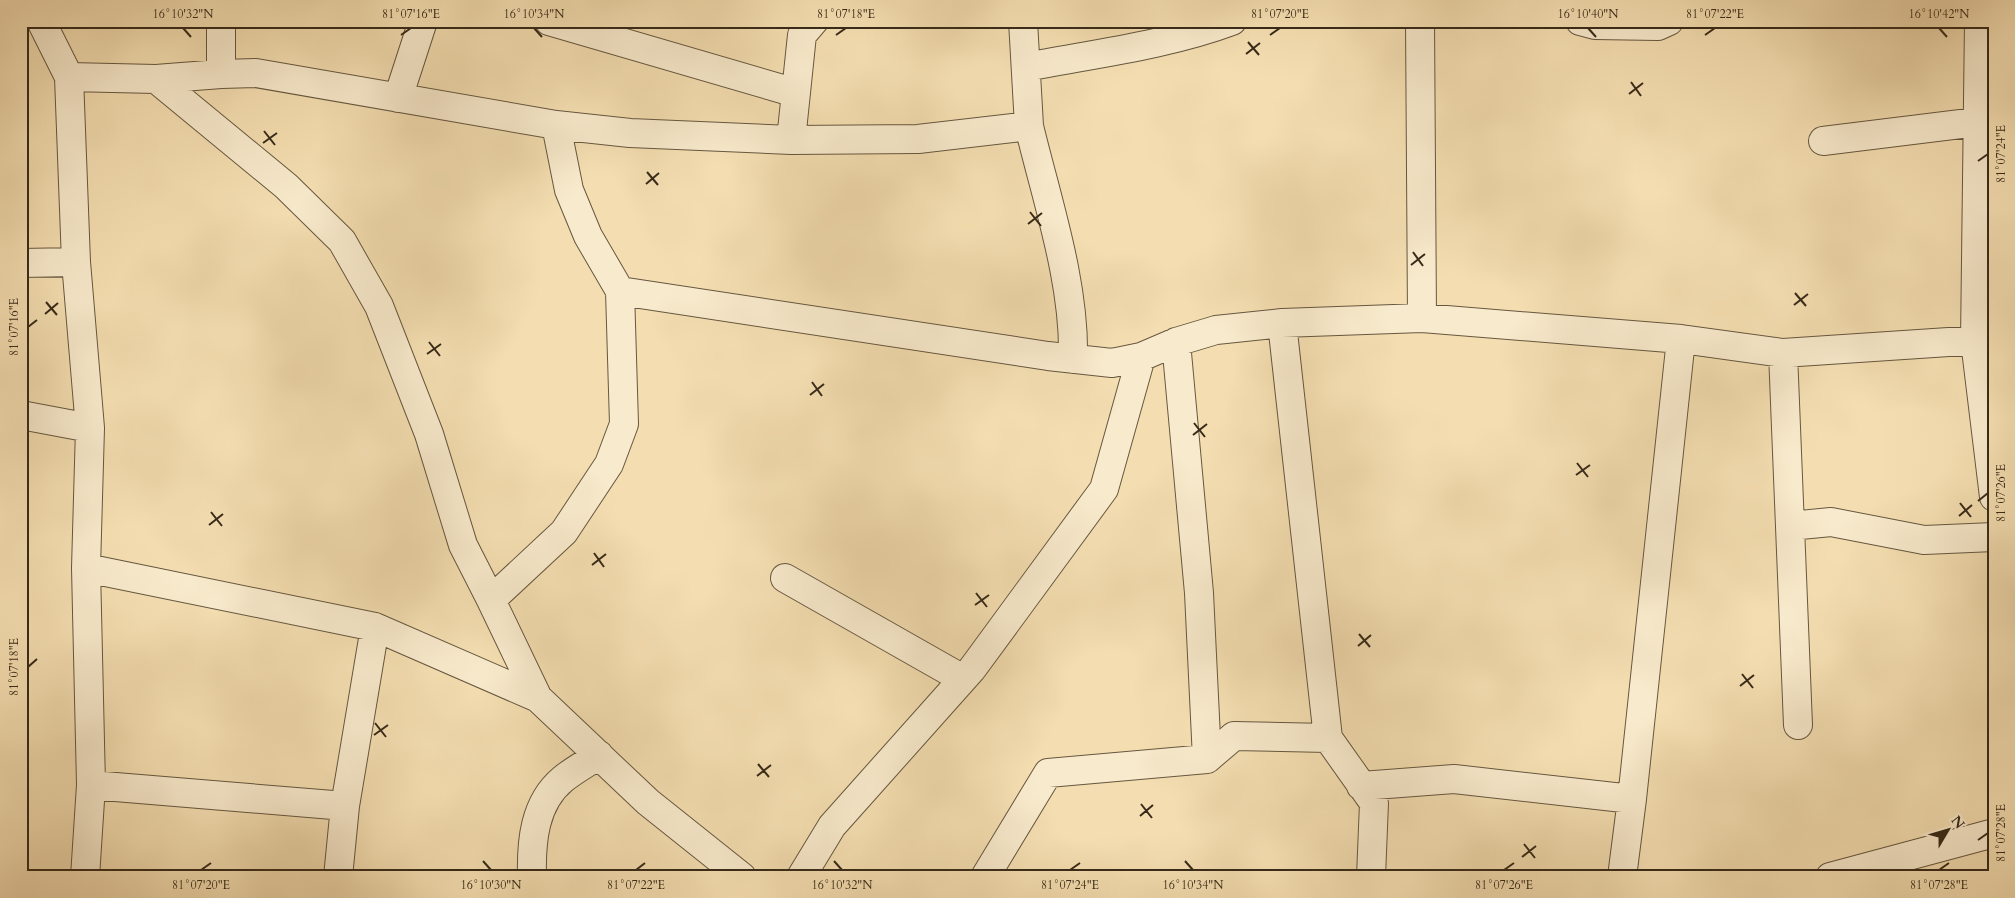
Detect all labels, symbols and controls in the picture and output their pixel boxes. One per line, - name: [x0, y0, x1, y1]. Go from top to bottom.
- text: 16°10'32"N: [153, 6, 214, 22]
- text: 81°07'16"E: [382, 6, 440, 22]
- text: 16°10'34"N: [504, 6, 565, 22]
- text: 81°07'18"E: [817, 6, 875, 22]
- text: 81°07'20"E: [1251, 6, 1309, 22]
- text: 16°10'40"N: [1558, 6, 1619, 22]
- text: 81°07'22"E: [1686, 6, 1744, 22]
- text: 16°10'42"N: [1909, 6, 1970, 22]
- text: 81°07'24"E: [1993, 125, 2009, 183]
- text: 81°07'16"E: [6, 298, 22, 356]
- text: 81°07'26"E: [1993, 464, 2009, 522]
- text: 81°07'18"E: [6, 638, 22, 696]
- text: 81°07'28"E: [1993, 804, 2009, 862]
- north arrow: [1922, 806, 1972, 856]
- text: N: [1947, 812, 1969, 833]
- text: 81°07'20"E: [172, 877, 230, 893]
- text: 16°10'30"N: [461, 877, 522, 893]
- text: 81°07'22"E: [607, 877, 665, 893]
- text: 16°10'32"N: [812, 877, 873, 893]
- text: 81°07'24"E: [1041, 877, 1099, 893]
- text: 16°10'34"N: [1163, 877, 1224, 893]
- text: 81°07'26"E: [1475, 877, 1533, 893]
- text: 81°07'28"E: [1910, 877, 1968, 893]

